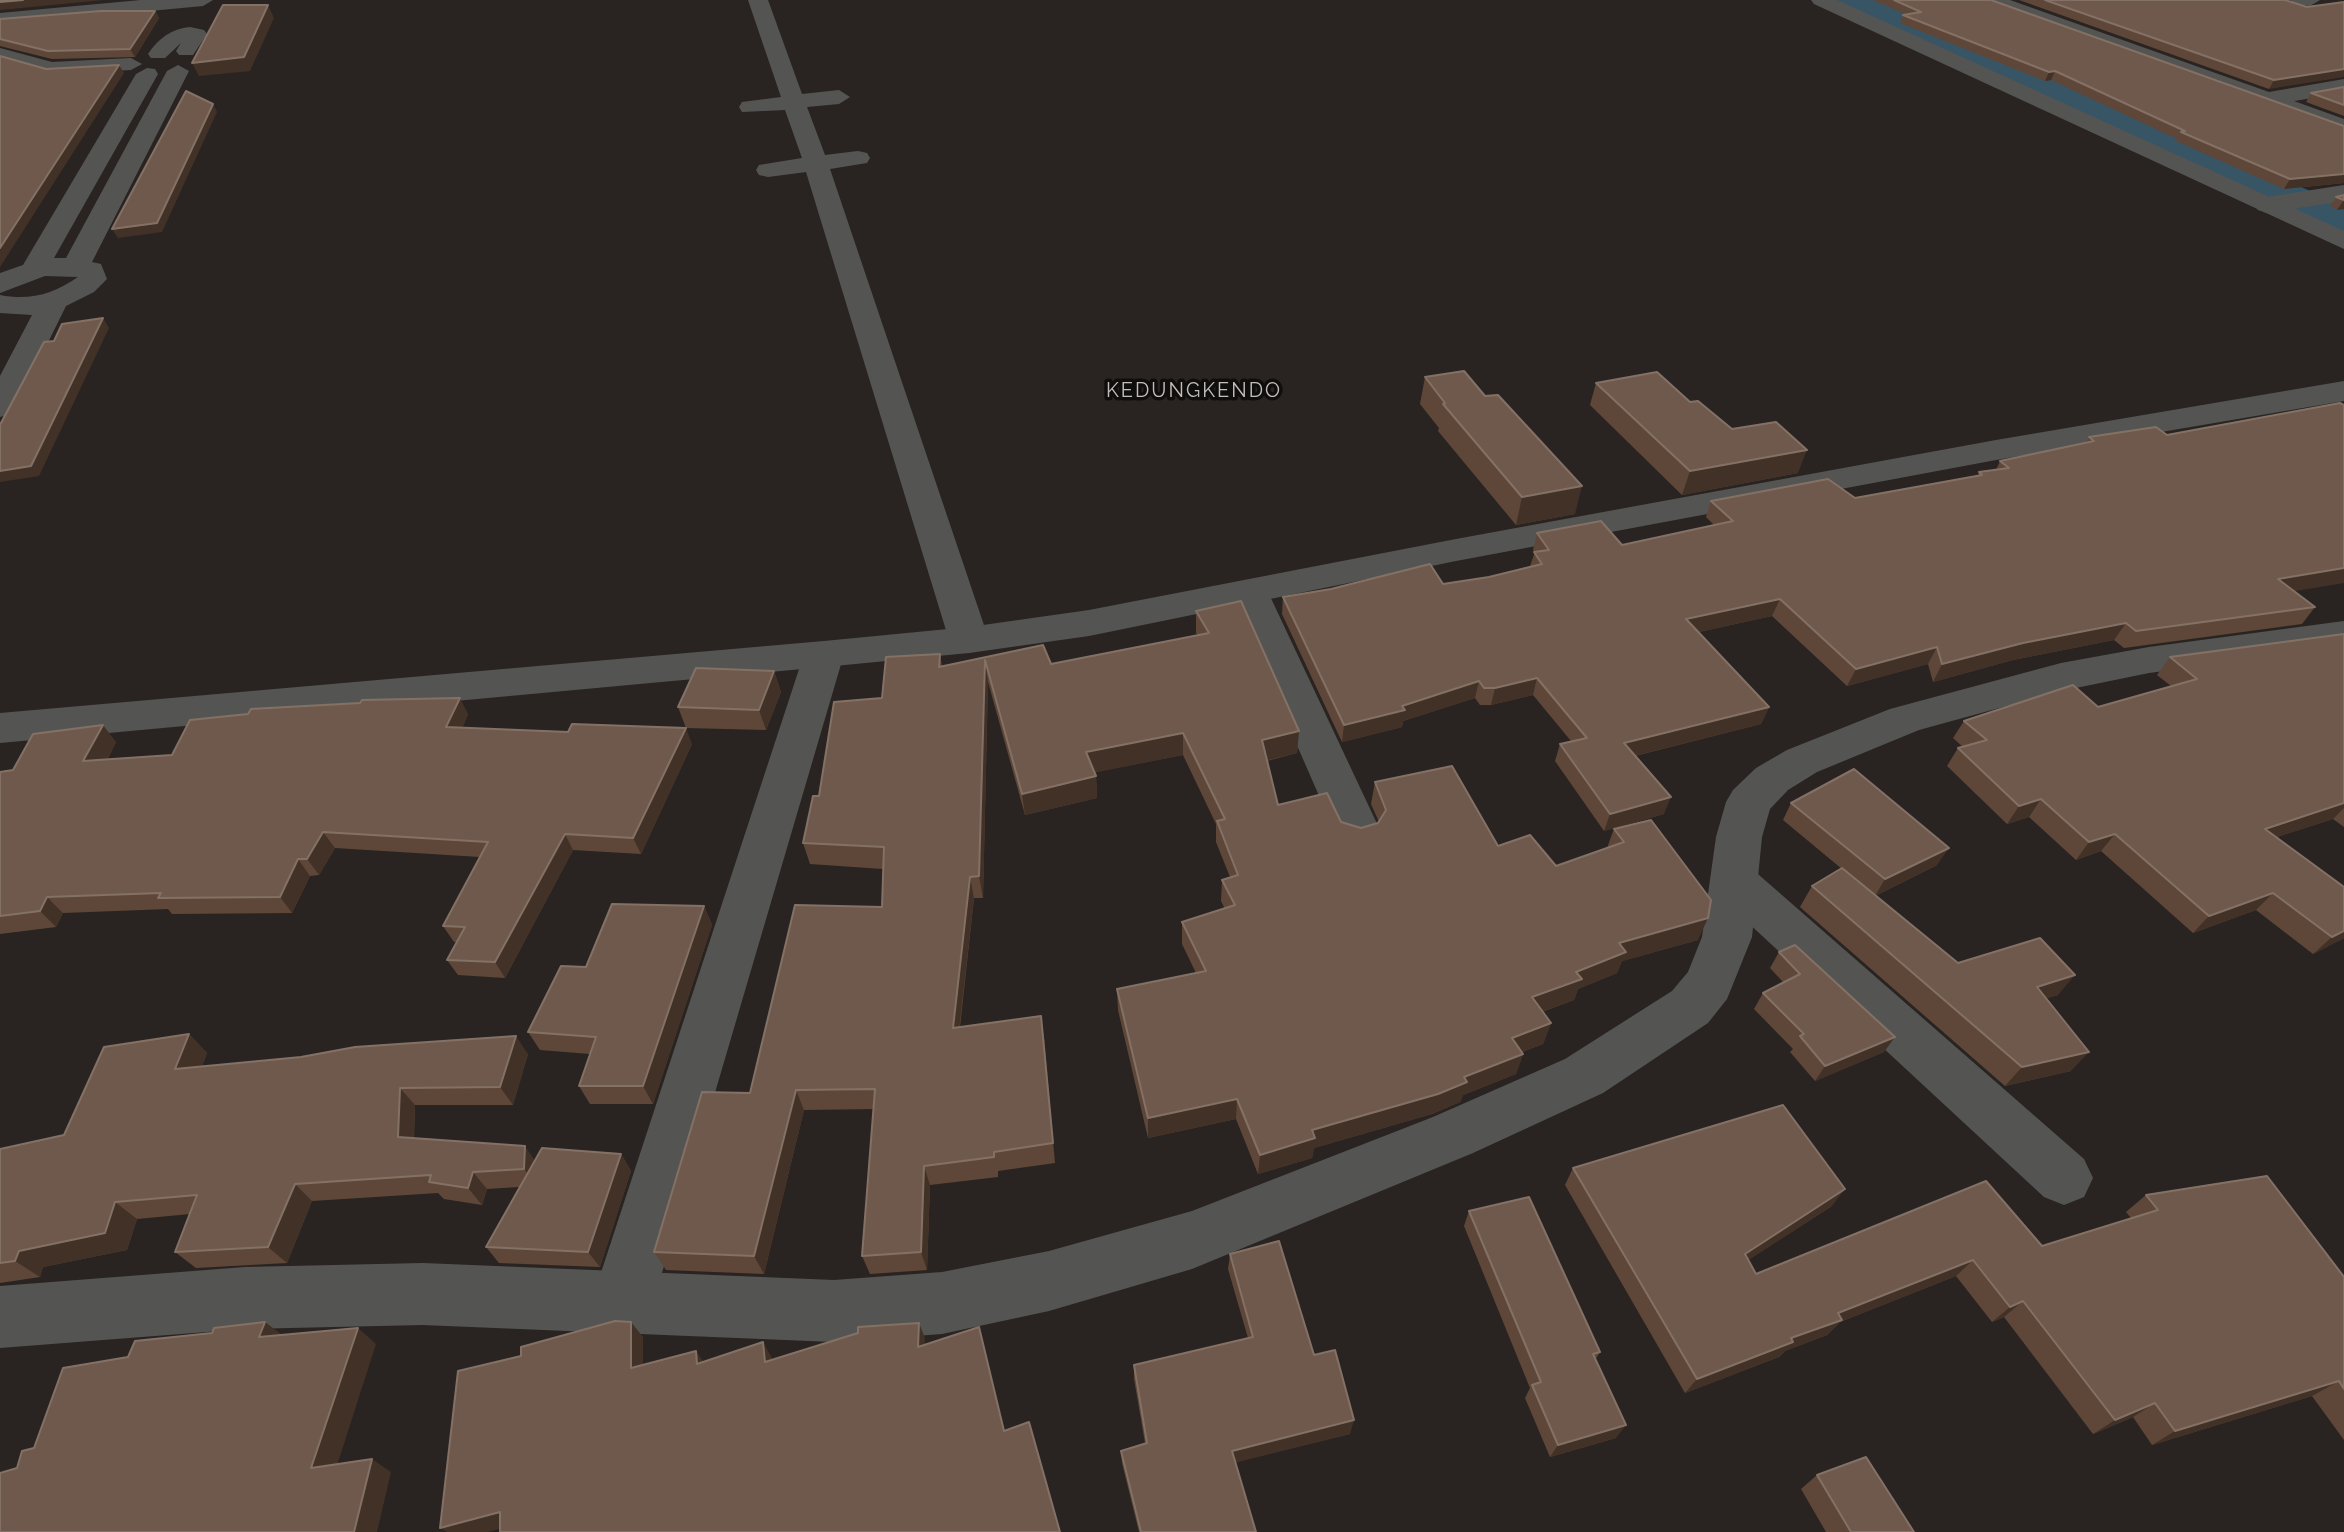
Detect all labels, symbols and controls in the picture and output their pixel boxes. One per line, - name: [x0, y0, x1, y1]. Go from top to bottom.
- district label: KEDUNGKENDO: [1106, 379, 1282, 403]

